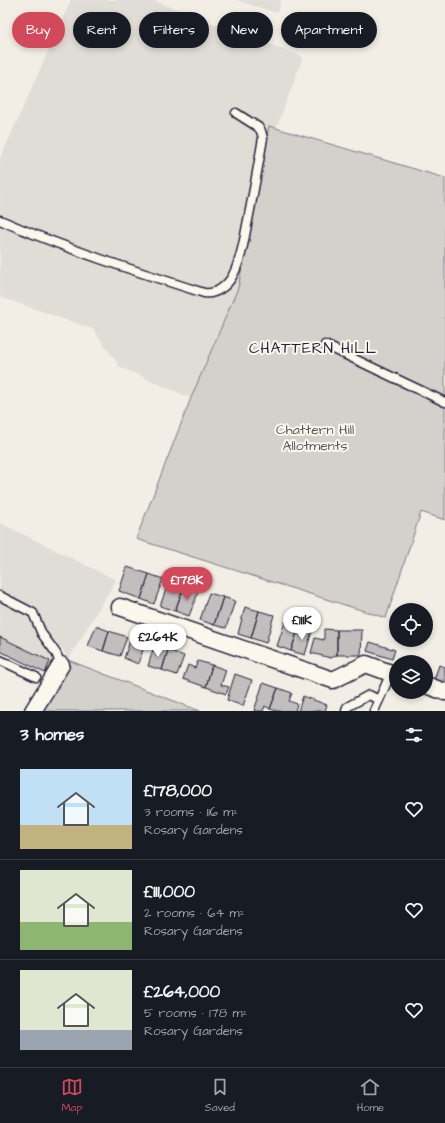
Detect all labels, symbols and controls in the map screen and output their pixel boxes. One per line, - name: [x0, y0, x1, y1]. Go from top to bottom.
- chip: Buy: [12, 12, 65, 48]
- chip: Rent: [73, 12, 131, 48]
- chip: Filters: [139, 12, 209, 48]
- chip: New: [217, 12, 273, 48]
- chip: Apartment: [281, 12, 377, 48]
- district label: CHATTERN HILL: [249, 338, 377, 359]
- park label: Chattern Hill Allotments: [276, 420, 354, 456]
- pin: £178K: [159, 567, 215, 601]
- text: £178K: [171, 571, 203, 589]
- map controls: [389, 603, 433, 699]
- button: locate: [389, 603, 433, 647]
- pin: £111K: [274, 607, 330, 641]
- text: £111K: [292, 611, 312, 629]
- pin: £264K: [130, 624, 186, 658]
- text: £264K: [138, 628, 178, 646]
- button: layers: [389, 655, 433, 699]
- text: 3 homes: [20, 723, 84, 747]
- icon: filters: [403, 724, 425, 746]
- text: £178,000: [144, 779, 212, 803]
- icon: home: [52, 785, 100, 833]
- icon: heart: [403, 798, 425, 820]
- text: 3 rooms · 116 m²: [144, 803, 238, 821]
- text: Rosary Gardens: [144, 821, 243, 839]
- text: £111,000: [144, 880, 195, 904]
- icon: home: [52, 886, 100, 934]
- icon: heart: [403, 899, 425, 921]
- text: 2 rooms · 64 m²: [144, 904, 245, 922]
- text: Rosary Gardens: [144, 922, 243, 940]
- text: £264,000: [144, 980, 220, 1004]
- icon: home: [52, 986, 100, 1034]
- icon: heart: [403, 999, 425, 1021]
- text: 5 rooms · 178 m²: [144, 1004, 247, 1022]
- text: Rosary Gardens: [144, 1022, 243, 1040]
- tab: Map: [61, 1076, 83, 1115]
- tab: Saved: [205, 1076, 235, 1115]
- tab: Home: [357, 1076, 384, 1115]

